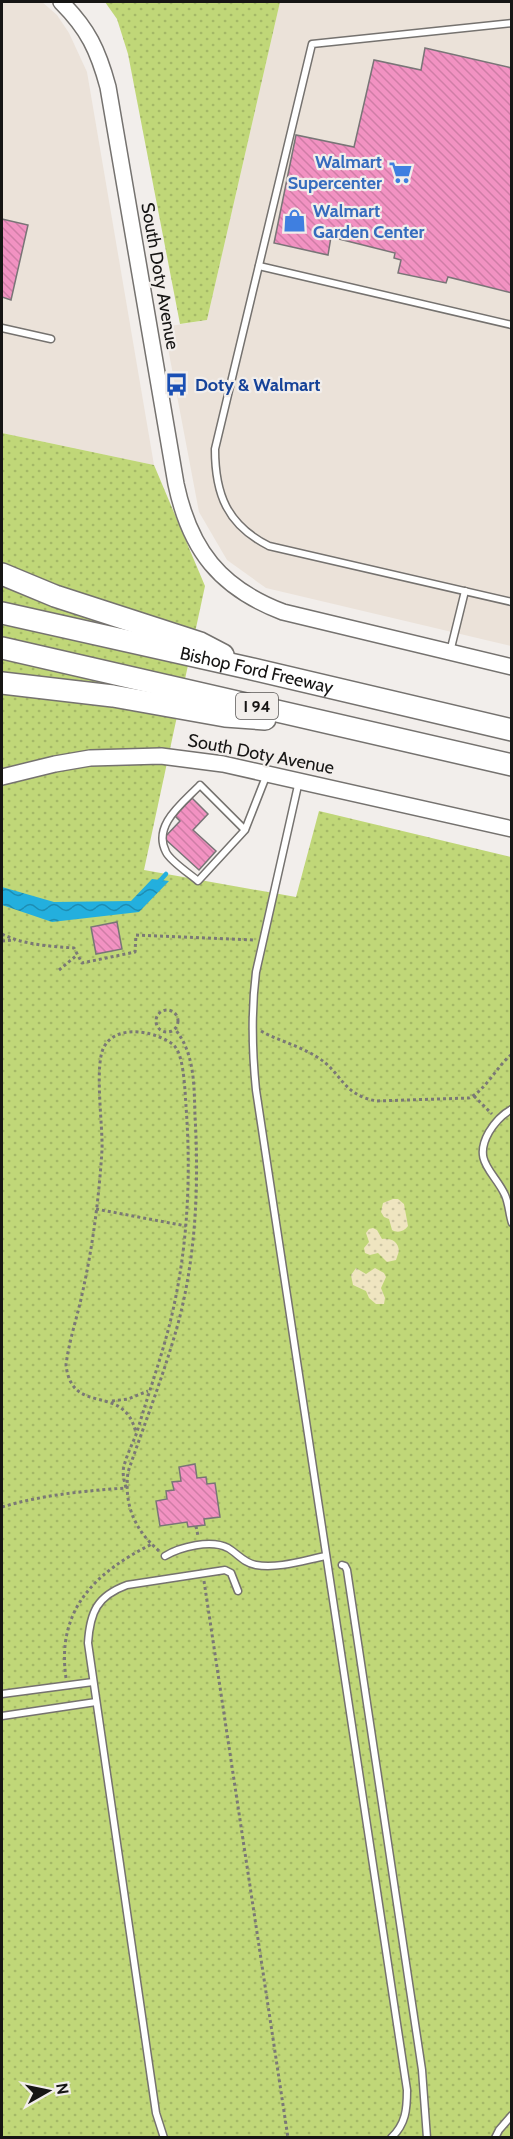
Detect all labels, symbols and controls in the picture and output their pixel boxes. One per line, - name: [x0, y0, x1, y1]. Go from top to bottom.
- place label: Walmart Supercenter: [288, 151, 382, 194]
- supermarket icon: Walmart Supercenter: [387, 159, 413, 185]
- place label: Walmart Garden Center: [313, 200, 425, 243]
- street label: South Doty Avenue: [136, 201, 184, 351]
- shop icon: Walmart Garden Center: [282, 208, 308, 234]
- bus stop icon: Doty & Walmart: [164, 372, 190, 398]
- place label: Doty & Walmart: [195, 374, 320, 396]
- street label: Bishop Ford Freeway: [178, 642, 335, 699]
- road number: I 94: [236, 693, 278, 719]
- street label: South Doty Avenue: [186, 729, 336, 779]
- north arrow: [18, 2061, 78, 2121]
- text: N: [52, 2082, 73, 2096]

